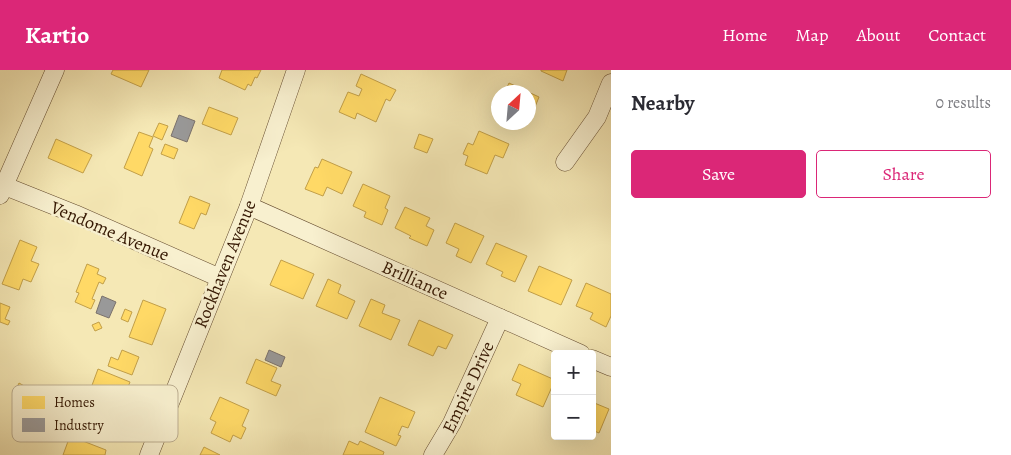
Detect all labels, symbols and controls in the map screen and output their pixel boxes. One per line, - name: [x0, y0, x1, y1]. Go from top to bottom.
- text: Kartio: [25, 19, 89, 51]
- text: Home: [722, 23, 767, 47]
- text: Map: [795, 23, 828, 47]
- text: About: [856, 23, 900, 47]
- text: Contact: [928, 23, 986, 47]
- north arrow: [491, 85, 536, 130]
- text: Nearby: [631, 89, 694, 117]
- text: 0 results: [935, 92, 991, 114]
- button: Save: [631, 150, 806, 198]
- button: Share: [816, 150, 991, 198]
- street label: Vendome Avenue: [46, 195, 173, 267]
- street label: Rockhaven Avenue: [188, 196, 262, 332]
- street label: Brilliance: [378, 255, 452, 305]
- street label: Empire Drive: [436, 337, 500, 437]
- map controls: [551, 350, 596, 440]
- button: +: [551, 350, 596, 395]
- legend: [12, 385, 178, 442]
- text: Homes: [54, 393, 95, 412]
- button: −: [551, 395, 596, 440]
- text: Industry: [54, 416, 104, 435]

